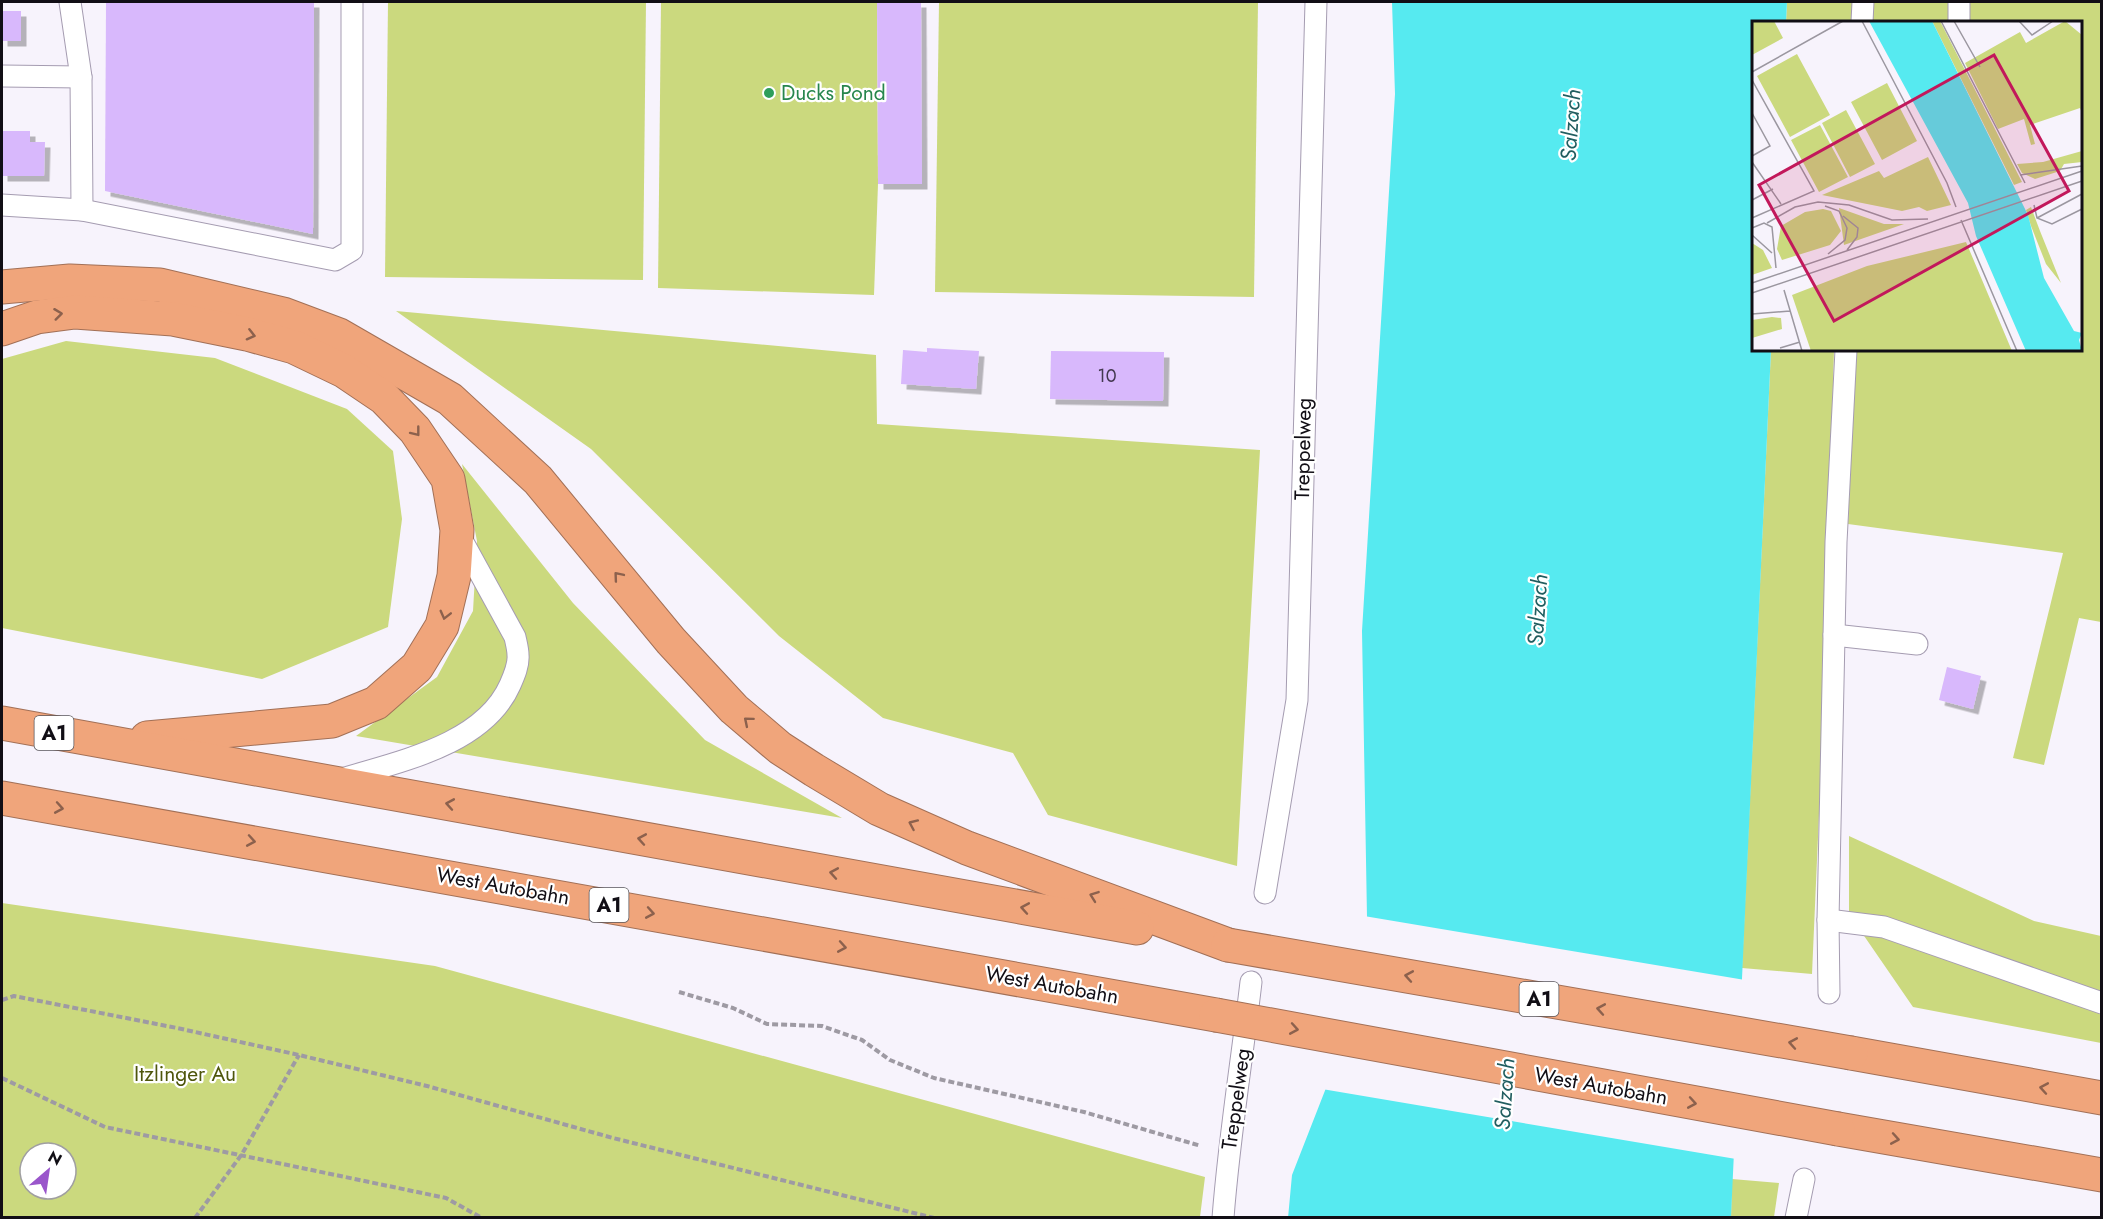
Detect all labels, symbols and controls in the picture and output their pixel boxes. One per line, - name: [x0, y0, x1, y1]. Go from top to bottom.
- inset map: [1752, 21, 2082, 351]
- place label: Ducks Pond: [781, 78, 886, 108]
- marker: Ducks Pond: [762, 86, 776, 100]
- water label: Salzach: [1552, 88, 1588, 162]
- one-way arrow: [53, 309, 62, 321]
- one-way arrow: [245, 328, 255, 341]
- house number: 10: [1098, 363, 1117, 389]
- street label: Treppelweg: [1287, 398, 1319, 500]
- one-way arrow: [408, 425, 419, 436]
- one-way arrow: [614, 572, 625, 583]
- water label: Salzach: [1519, 573, 1555, 647]
- one-way arrow: [439, 609, 452, 619]
- road number: A1: [34, 716, 74, 750]
- one-way arrow: [744, 717, 755, 728]
- one-way arrow: [445, 798, 455, 811]
- one-way arrow: [54, 801, 64, 814]
- one-way arrow: [908, 819, 919, 831]
- one-way arrow: [637, 833, 647, 846]
- one-way arrow: [246, 834, 256, 847]
- street label: West Autobahn: [434, 860, 572, 912]
- one-way arrow: [829, 867, 839, 880]
- road number: A1: [590, 888, 628, 922]
- one-way arrow: [1089, 891, 1100, 903]
- one-way arrow: [1021, 902, 1031, 915]
- one-way arrow: [645, 906, 655, 918]
- one-way arrow: [837, 940, 847, 953]
- street label: West Autobahn: [983, 959, 1121, 1011]
- one-way arrow: [1404, 970, 1414, 983]
- road number: A1: [1520, 982, 1558, 1016]
- one-way arrow: [1596, 1004, 1605, 1016]
- one-way arrow: [1288, 1022, 1298, 1035]
- one-way arrow: [1788, 1037, 1798, 1049]
- street label: Treppelweg: [1214, 1046, 1258, 1152]
- water label: Salzach: [1486, 1057, 1522, 1131]
- park label: Itzlinger Au: [134, 1059, 236, 1089]
- street label: West Autobahn: [1532, 1060, 1670, 1112]
- one-way arrow: [2039, 1082, 2049, 1095]
- one-way arrow: [1687, 1096, 1697, 1108]
- one-way arrow: [1891, 1133, 1900, 1145]
- north arrow: [18, 1141, 78, 1201]
- text: N: [44, 1145, 66, 1171]

